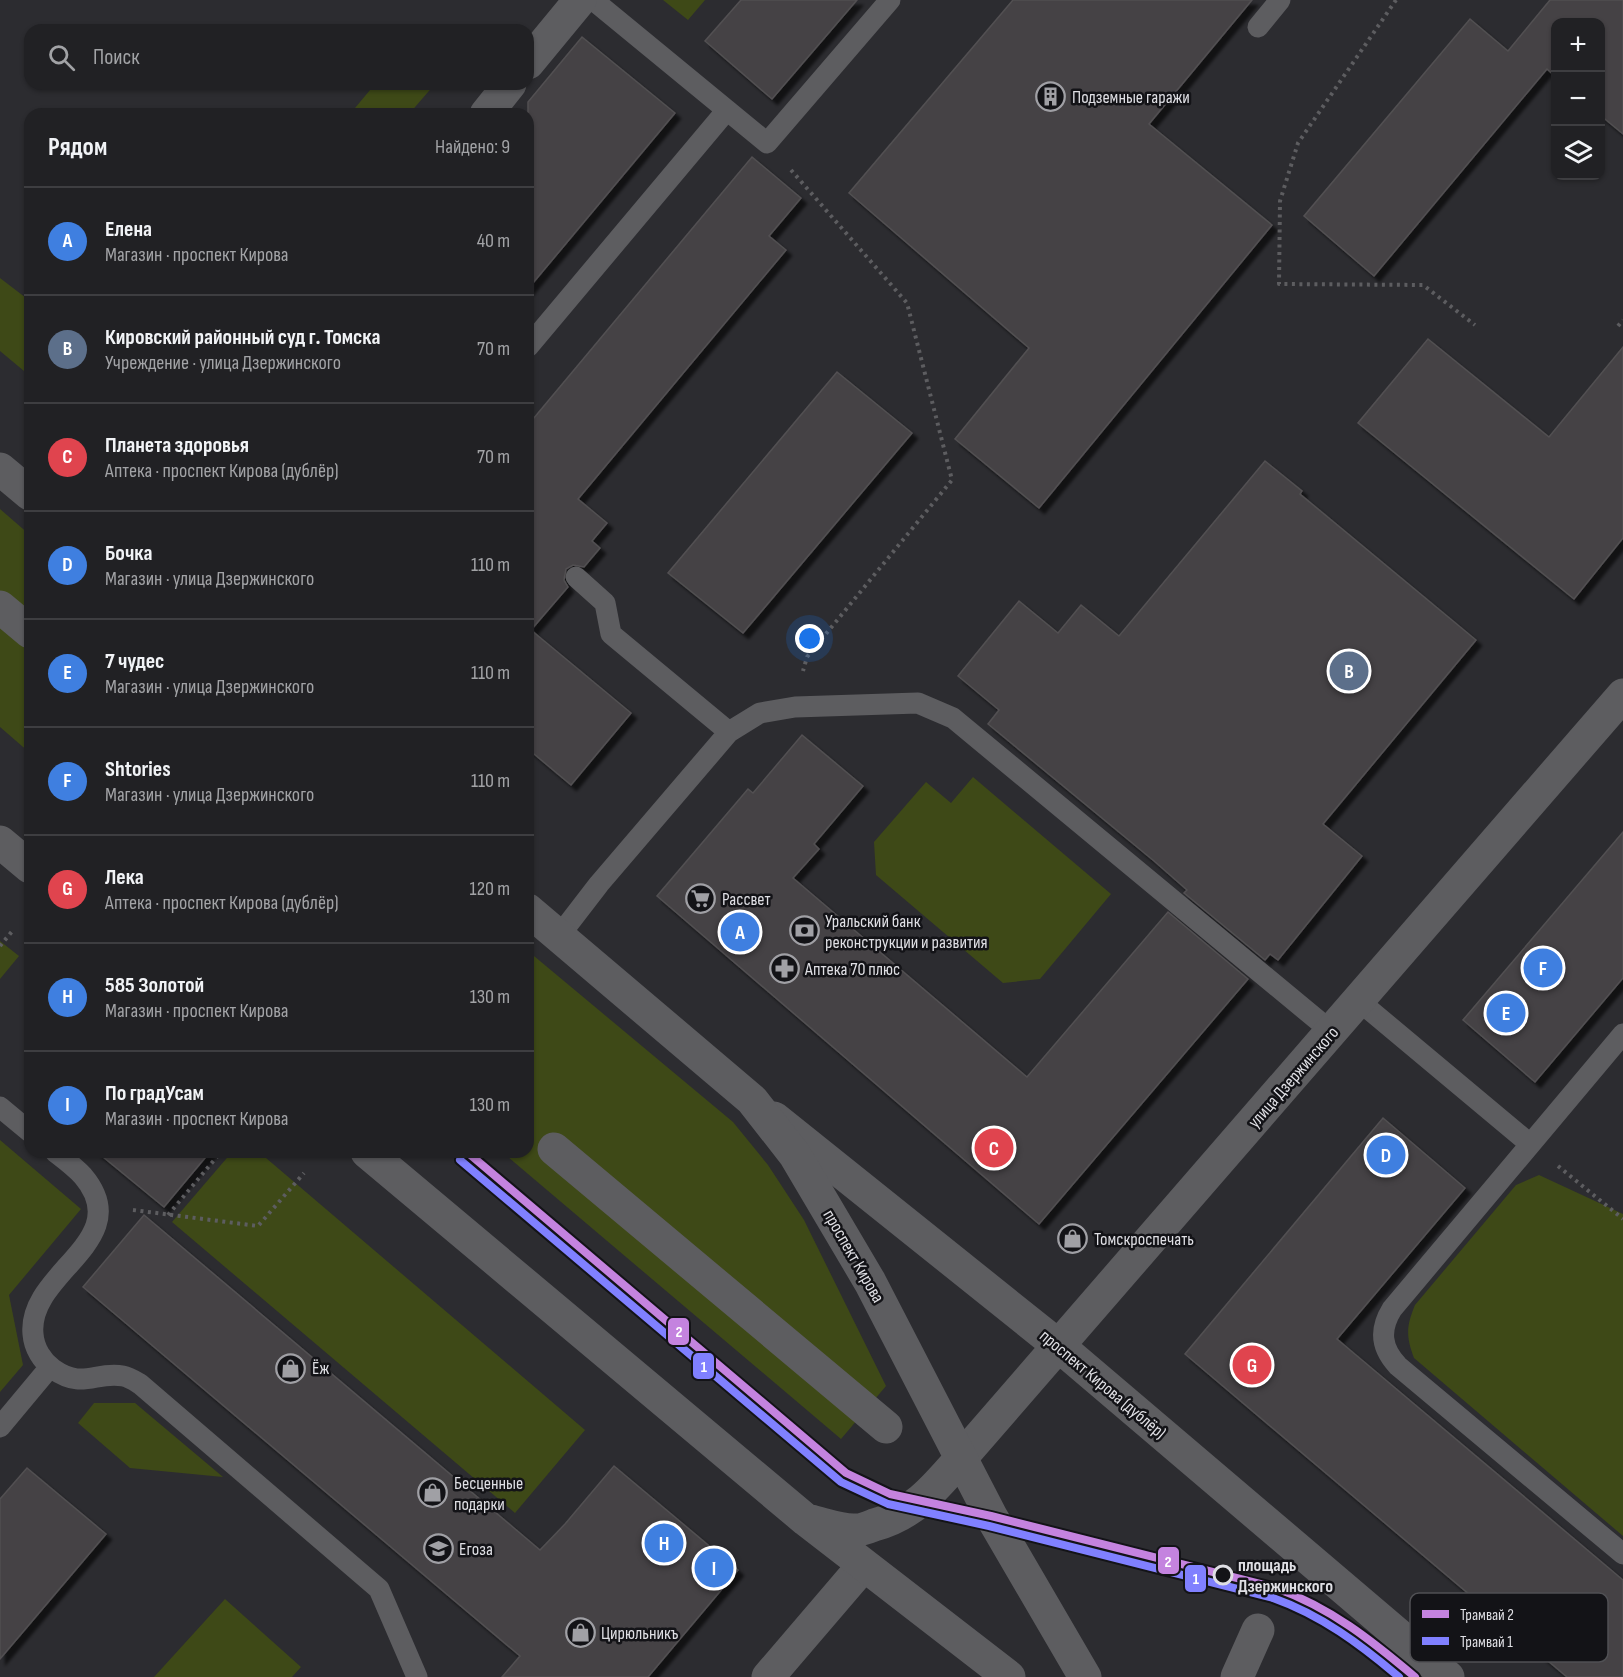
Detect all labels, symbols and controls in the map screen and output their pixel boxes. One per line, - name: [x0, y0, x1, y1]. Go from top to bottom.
- map controls: [1551, 18, 1605, 180]
- button: +: [1551, 18, 1605, 72]
- search box: [24, 24, 534, 90]
- icon: search: [45, 41, 78, 74]
- text: Поиск: [93, 44, 139, 71]
- button: −: [1551, 72, 1605, 126]
- building icon: Подземные гаражи: [1035, 81, 1067, 113]
- place label: Подземные гаражи: [1072, 87, 1190, 108]
- button: layers: [1551, 126, 1605, 180]
- text: Рядом: [48, 132, 107, 163]
- text: Найдено: 9: [435, 135, 510, 159]
- text: Елена: [105, 216, 152, 243]
- text: A: [63, 229, 72, 253]
- text: 40 m: [477, 229, 510, 253]
- text: Магазин · проспект Кирова: [105, 243, 289, 267]
- text: Кировский районный суд г. Томска: [105, 324, 380, 351]
- text: B: [63, 337, 72, 361]
- text: 70 m: [477, 337, 510, 361]
- text: Учреждение · улица Дзержинского: [105, 351, 341, 375]
- text: Планета здоровья: [105, 432, 249, 459]
- text: C: [62, 445, 73, 469]
- text: 70 m: [477, 445, 510, 469]
- text: Аптека · проспект Кирова (дублёр): [105, 459, 339, 483]
- text: Бочка: [105, 540, 152, 567]
- text: D: [62, 553, 73, 577]
- text: 110 m: [471, 553, 510, 577]
- text: Магазин · улица Дзержинского: [105, 567, 314, 591]
- your location: [795, 624, 824, 653]
- text: 7 чудес: [105, 648, 164, 675]
- pin: B: [1330, 648, 1368, 694]
- text: E: [63, 661, 72, 685]
- text: 110 m: [471, 661, 510, 685]
- text: Магазин · улица Дзержинского: [105, 675, 314, 699]
- text: Shtories: [105, 756, 171, 783]
- text: F: [63, 769, 72, 793]
- text: 110 m: [471, 769, 510, 793]
- text: Магазин · улица Дзержинского: [105, 783, 314, 807]
- text: Лека: [105, 864, 144, 891]
- text: G: [62, 877, 73, 901]
- text: 120 m: [470, 877, 510, 901]
- supermarket icon: Рассвет: [685, 883, 717, 915]
- place label: Рассвет: [722, 889, 771, 910]
- text: Аптека · проспект Кирова (дублёр): [105, 891, 339, 915]
- pin: A: [720, 910, 760, 954]
- place label: Уральский банк реконструкции и развития: [825, 911, 988, 953]
- bank icon: Уральский банк реконструкции и развития: [788, 915, 820, 947]
- pin: F: [1524, 946, 1562, 990]
- pharmacy icon: Аптека 70 плюс: [768, 953, 800, 985]
- place label: Аптека 70 плюс: [804, 959, 900, 980]
- text: 585 Золотой: [105, 972, 204, 999]
- text: H: [62, 985, 73, 1009]
- text: 130 m: [470, 985, 510, 1009]
- pin: E: [1486, 990, 1526, 1036]
- text: Магазин · проспект Кирова: [105, 999, 289, 1023]
- street label: улица Дзержинского: [1244, 1022, 1343, 1132]
- text: По градУсам: [105, 1080, 204, 1107]
- text: I: [65, 1093, 70, 1117]
- text: 130 m: [470, 1093, 510, 1117]
- text: Магазин · проспект Кирова: [105, 1107, 289, 1131]
- pin: C: [974, 1126, 1014, 1170]
- pin: D: [1366, 1132, 1406, 1178]
- street label: проспект Кирова: [818, 1206, 889, 1307]
- shop icon: Томскроспечать: [1057, 1223, 1089, 1255]
- place label: Томскроспечать: [1094, 1229, 1194, 1250]
- line badge: 2: [667, 1317, 690, 1346]
- text: 2: [675, 1323, 683, 1342]
- street label: проспект Кирова (дублёр): [1035, 1325, 1170, 1443]
- pin: G: [1232, 1342, 1272, 1388]
- shop icon: Ёж: [275, 1352, 307, 1384]
- line badge: 1: [692, 1352, 715, 1380]
- place label: Ёж: [312, 1358, 329, 1379]
- text: 1: [701, 1358, 708, 1377]
- place label: Бесценные подарки: [454, 1473, 523, 1515]
- shop icon: Бесценные подарки: [417, 1477, 449, 1509]
- pin: H: [644, 1520, 684, 1566]
- school or university icon: Егоза: [422, 1533, 454, 1565]
- place label: Егоза: [459, 1539, 493, 1560]
- pin: I: [694, 1546, 734, 1590]
- line badge: 2: [1157, 1546, 1180, 1575]
- text: 2: [1164, 1553, 1172, 1572]
- place label: площадь Дзержинского: [1238, 1555, 1333, 1597]
- line badge: 1: [1184, 1564, 1207, 1593]
- marker: площадь Дзержинского: [1213, 1565, 1233, 1585]
- text: 1: [1193, 1570, 1200, 1589]
- legend: [1410, 1593, 1608, 1662]
- text: Трамвай 2: [1460, 1606, 1514, 1625]
- shop icon: Цирюльникъ: [564, 1617, 596, 1649]
- place label: Цирюльникъ: [601, 1623, 679, 1644]
- text: Трамвай 1: [1460, 1633, 1513, 1652]

